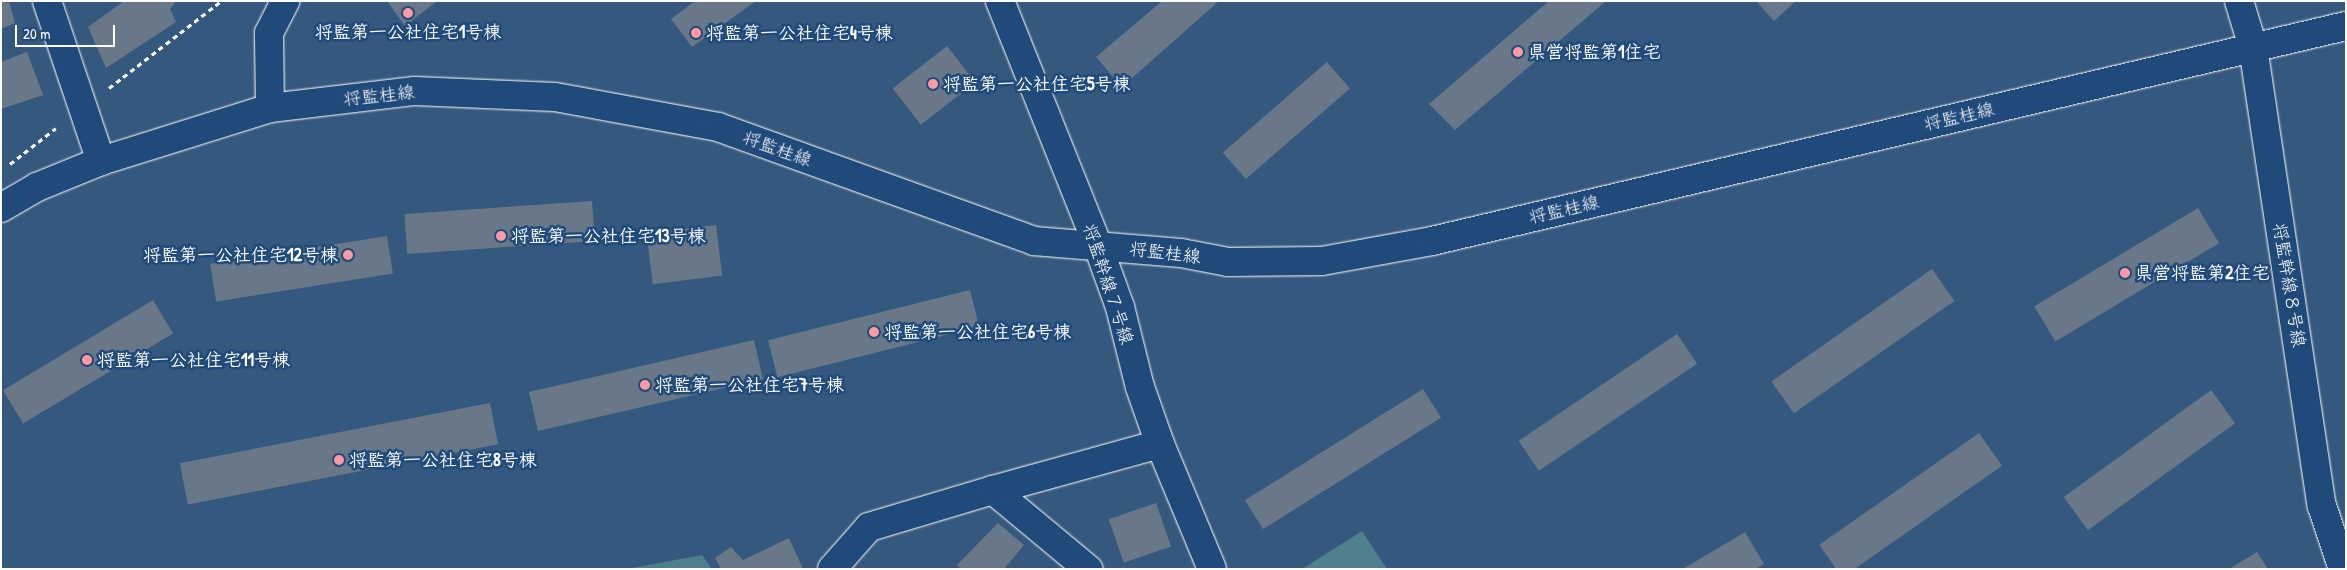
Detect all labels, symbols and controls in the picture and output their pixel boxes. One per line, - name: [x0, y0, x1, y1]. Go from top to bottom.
- marker: 将監第一公社住宅1号棟: [402, 7, 414, 19]
- scale bar: [18, 15, 118, 47]
- place label: 将監第一公社住宅1号棟: [315, 21, 501, 43]
- place label: 将監第一公社住宅4号棟: [706, 22, 893, 44]
- text: 20 m: [23, 23, 50, 44]
- marker: 将監第一公社住宅4号棟: [690, 27, 702, 39]
- place label: 県営将監第1住宅: [1528, 41, 1661, 63]
- marker: 県営将監第1住宅: [1512, 46, 1524, 58]
- place label: 将監第一公社住宅5号棟: [943, 73, 1131, 95]
- marker: 将監第一公社住宅5号棟: [927, 78, 939, 90]
- street label: 将監桂線: [342, 81, 416, 111]
- street label: 将監桂線: [1921, 98, 1997, 136]
- street label: 将監桂線: [739, 127, 815, 171]
- street label: 将監桂線: [1526, 191, 1602, 229]
- street label: 将監幹線７号線: [1078, 221, 1138, 347]
- street label: 将監幹線８号線: [2268, 221, 2310, 349]
- place label: 将監第一公社住宅13号棟: [511, 225, 706, 247]
- marker: 将監第一公社住宅13号棟: [495, 230, 507, 242]
- street label: 将監桂線: [1128, 238, 1202, 268]
- place label: 将監第一公社住宅12号棟: [143, 244, 338, 266]
- marker: 将監第一公社住宅12号棟: [342, 249, 354, 261]
- place label: 県営将監第2住宅: [2135, 262, 2269, 284]
- marker: 県営将監第2住宅: [2119, 267, 2131, 279]
- place label: 将監第一公社住宅6号棟: [884, 321, 1071, 343]
- marker: 将監第一公社住宅6号棟: [868, 326, 880, 338]
- place label: 将監第一公社住宅11号棟: [97, 349, 290, 371]
- marker: 将監第一公社住宅11号棟: [81, 354, 93, 366]
- place label: 将監第一公社住宅7号棟: [655, 374, 844, 396]
- marker: 将監第一公社住宅7号棟: [639, 379, 651, 391]
- place label: 将監第一公社住宅8号棟: [349, 449, 537, 471]
- marker: 将監第一公社住宅8号棟: [333, 454, 345, 466]

